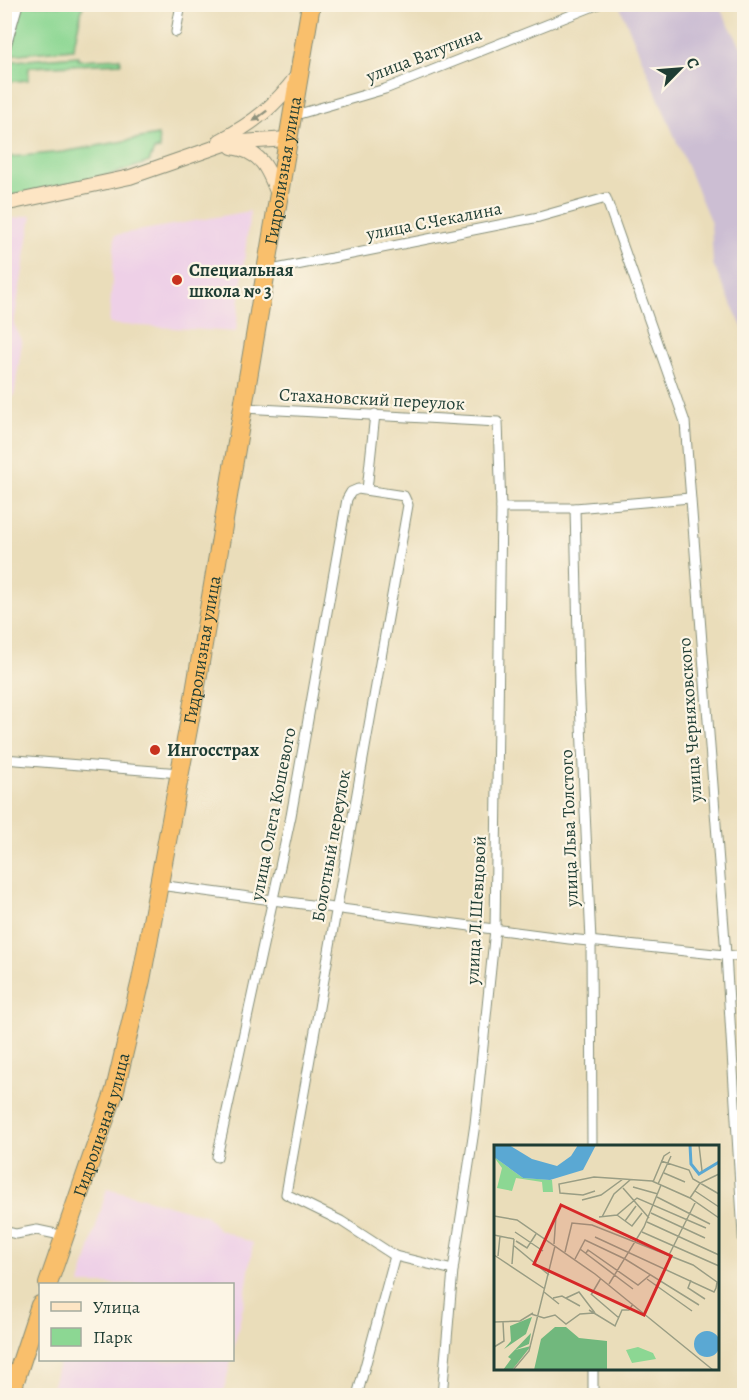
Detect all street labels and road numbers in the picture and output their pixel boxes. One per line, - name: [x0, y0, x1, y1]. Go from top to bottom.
- street label: улица Ватутина: [362, 22, 486, 88]
- street label: Гидролизная улица: [259, 94, 307, 247]
- street label: улица С.Чекалина: [363, 196, 504, 246]
- street label: Стахановский переулок: [279, 382, 465, 416]
- street label: Гидролизная улица: [177, 573, 227, 726]
- street label: улица Черняховского: [672, 637, 708, 804]
- street label: улица Олега Кошевого: [244, 725, 302, 904]
- street label: улица Льва Толстого: [554, 749, 584, 908]
- street label: Болотный переулок: [306, 768, 356, 924]
- street label: улица Л.Шевцовой: [460, 835, 492, 986]
- street label: Гидролизная улица: [67, 1050, 136, 1200]

